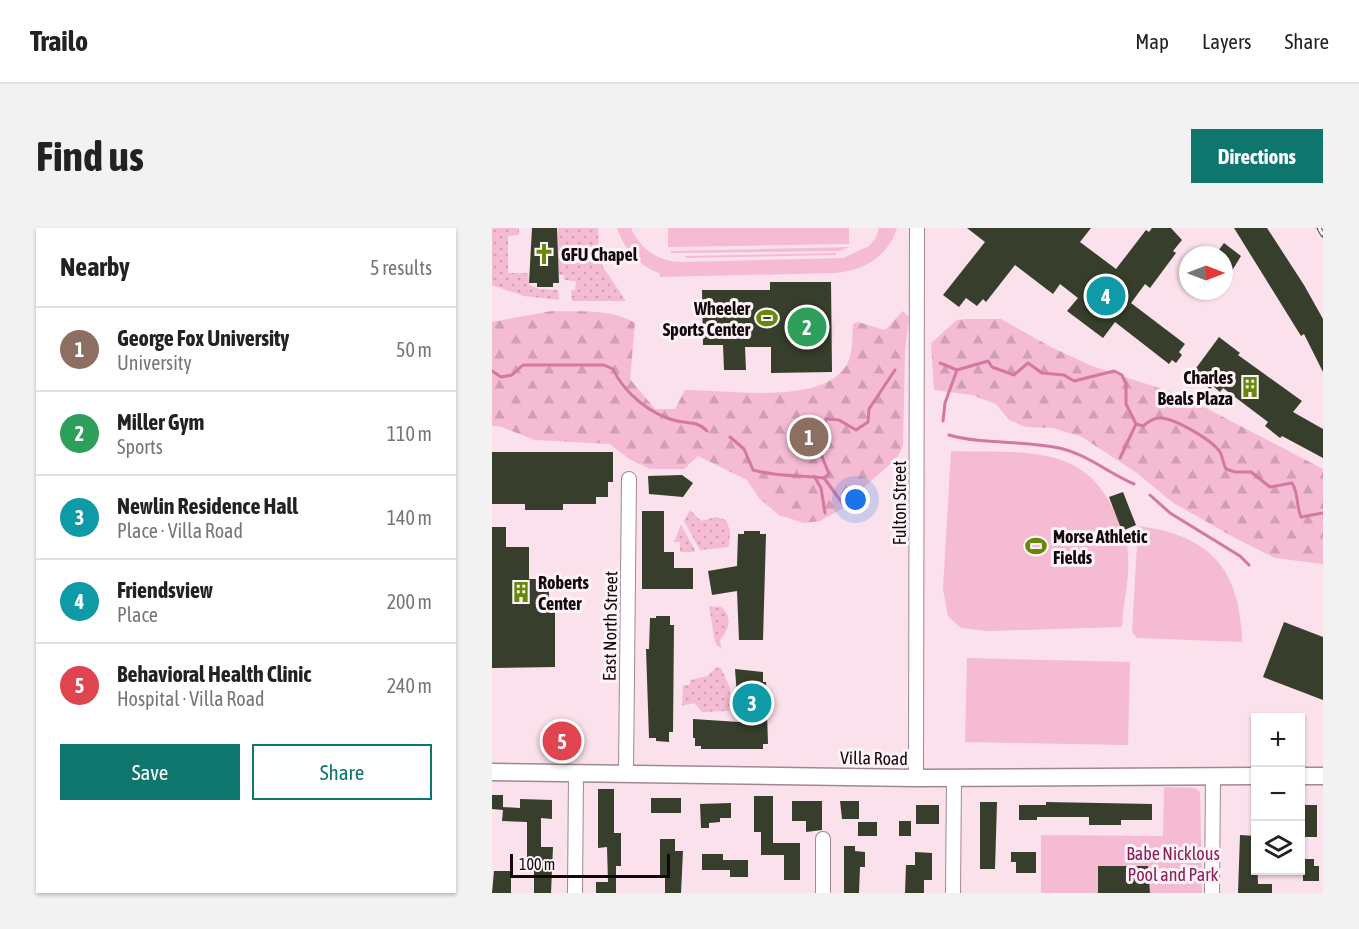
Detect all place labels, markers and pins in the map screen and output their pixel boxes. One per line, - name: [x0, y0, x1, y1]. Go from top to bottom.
- church icon: GFU Chapel: [532, 242, 556, 266]
- place label: GFU Chapel: [561, 244, 638, 265]
- pin: 4: [1086, 274, 1126, 318]
- place label: Wheeler Sports Center: [663, 298, 751, 340]
- pin: 2: [788, 304, 826, 350]
- sports icon: Wheeler Sports Center: [755, 306, 779, 330]
- place label: Charles Beals Plaza: [1158, 367, 1234, 409]
- building icon: Charles Beals Plaza: [1238, 375, 1262, 399]
- pin: 1: [790, 414, 828, 460]
- place label: Morse Athletic Fields: [1053, 526, 1148, 568]
- sports icon: Morse Athletic Fields: [1024, 534, 1048, 558]
- place label: Roberts Center: [538, 572, 589, 614]
- building icon: Roberts Center: [509, 580, 533, 604]
- pin: 3: [732, 680, 772, 726]
- pin: 5: [542, 718, 582, 764]

